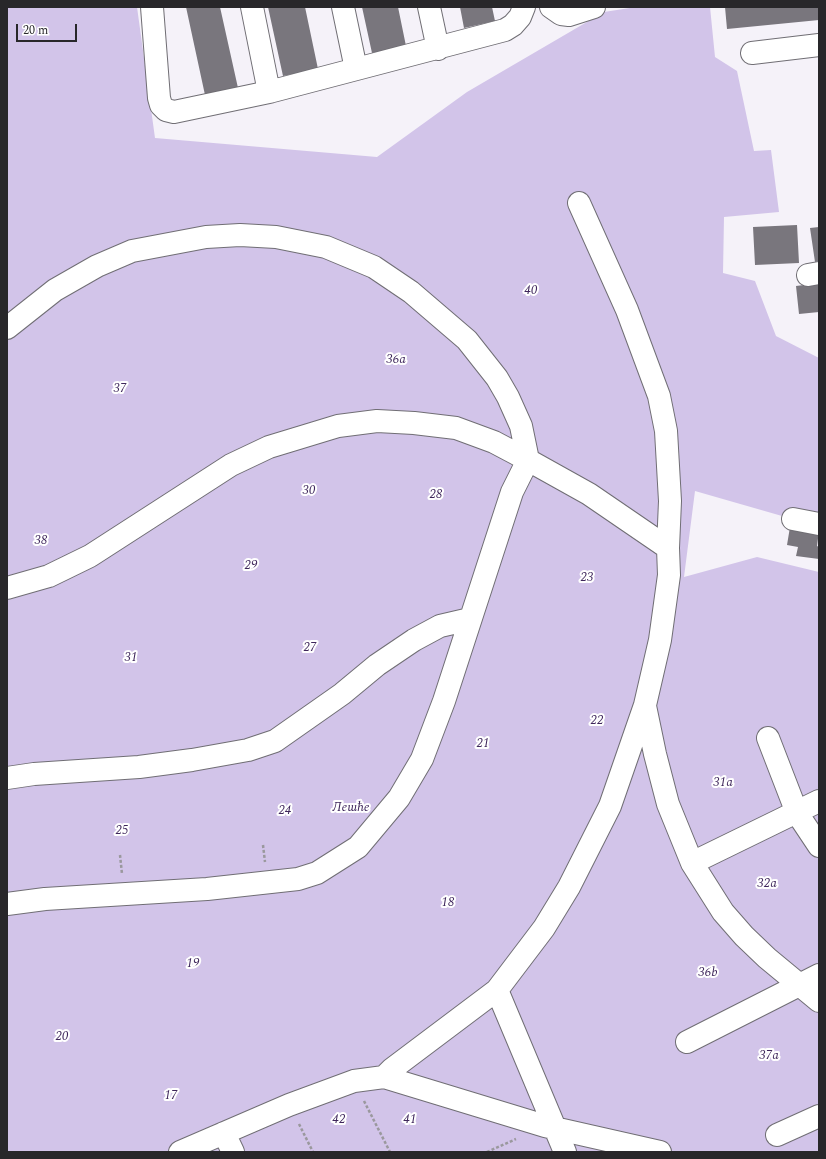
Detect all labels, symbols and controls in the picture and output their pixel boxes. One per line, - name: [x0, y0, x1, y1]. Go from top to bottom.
- scale bar: [18, 16, 79, 42]
- text: 20 m: [23, 21, 48, 40]
- park label: 40: [525, 283, 537, 299]
- park label: 36a: [386, 352, 406, 368]
- park label: 37: [114, 381, 126, 397]
- park label: 30: [303, 483, 315, 499]
- park label: 28: [430, 487, 442, 503]
- park label: 38: [35, 533, 47, 549]
- park label: 29: [245, 558, 257, 574]
- park label: 23: [581, 570, 593, 586]
- park label: 27: [304, 640, 316, 656]
- park label: 31: [125, 650, 137, 666]
- park label: 22: [591, 713, 603, 729]
- park label: 21: [477, 736, 489, 752]
- park label: 31a: [713, 775, 733, 791]
- park label: Лешће: [332, 800, 370, 816]
- park label: 24: [279, 803, 291, 819]
- park label: 25: [116, 823, 128, 839]
- park label: 32a: [757, 876, 777, 892]
- park label: 18: [442, 895, 454, 911]
- park label: 19: [187, 956, 199, 972]
- park label: 36b: [698, 965, 718, 981]
- park label: 20: [56, 1029, 68, 1045]
- park label: 37a: [759, 1048, 779, 1064]
- park label: 17: [165, 1088, 177, 1104]
- park label: 42: [333, 1112, 345, 1128]
- park label: 41: [404, 1112, 416, 1128]

